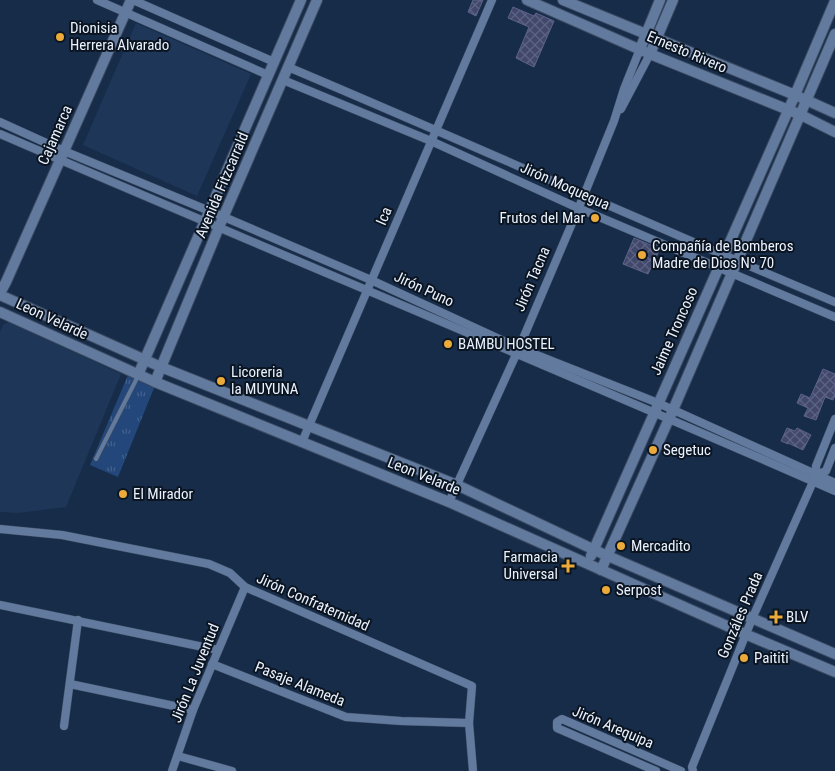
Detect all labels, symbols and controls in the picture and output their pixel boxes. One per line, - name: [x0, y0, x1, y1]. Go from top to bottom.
- place label: Dionisia Herrera Alvarado: [70, 19, 169, 54]
- street label: Ernesto Rivero: [644, 27, 730, 77]
- marker: Dionisia Herrera Alvarado: [54, 31, 66, 43]
- street label: Cajamarca: [34, 102, 76, 168]
- street label: Avenida Fitzcarrald: [192, 129, 252, 241]
- street label: Jirón Moquegua: [518, 158, 612, 214]
- street label: Ica: [372, 204, 396, 228]
- place label: Frutos del Mar: [500, 209, 585, 227]
- marker: Frutos del Mar: [589, 212, 601, 224]
- place label: Compañía de Bomberos Madre de Dios Nº 70: [652, 237, 794, 272]
- street label: Jirón Tacna: [510, 244, 554, 314]
- marker: Compañía de Bomberos Madre de Dios Nº 70: [636, 249, 648, 261]
- street label: Jirón Puno: [391, 267, 457, 311]
- street label: Jaime Troncoso: [647, 284, 701, 378]
- street label: Leon Velarde: [13, 295, 91, 343]
- place label: BAMBU HOSTEL: [458, 335, 555, 353]
- marker: BAMBU HOSTEL: [442, 338, 454, 350]
- place label: Licoreria la MUYUNA: [231, 363, 299, 398]
- marker: Licoreria la MUYUNA: [215, 375, 227, 387]
- place label: Segetuc: [663, 441, 711, 459]
- marker: Segetuc: [647, 444, 659, 456]
- street label: Leon Velarde: [385, 453, 463, 499]
- place label: El Mirador: [133, 485, 194, 503]
- marker: El Mirador: [117, 488, 129, 500]
- place label: Mercadito: [631, 537, 691, 555]
- marker: Mercadito: [615, 540, 627, 552]
- place label: Farmacia Universal: [503, 548, 558, 583]
- marker: Farmacia Universal: [562, 560, 574, 572]
- street label: Jirón Confraternidad: [254, 569, 372, 635]
- street label: Gonzáles Prada: [714, 569, 766, 661]
- place label: Serpost: [616, 581, 662, 599]
- marker: Serpost: [600, 584, 612, 596]
- place label: BLV: [786, 608, 809, 626]
- marker: BLV: [770, 611, 782, 623]
- street label: Jirón La Juventud: [167, 621, 223, 725]
- place label: Paititi: [754, 649, 789, 667]
- marker: Paititi: [738, 652, 750, 664]
- street label: Pasaje Alameda: [252, 658, 348, 710]
- street label: Jirón Arequipa: [570, 702, 656, 752]

